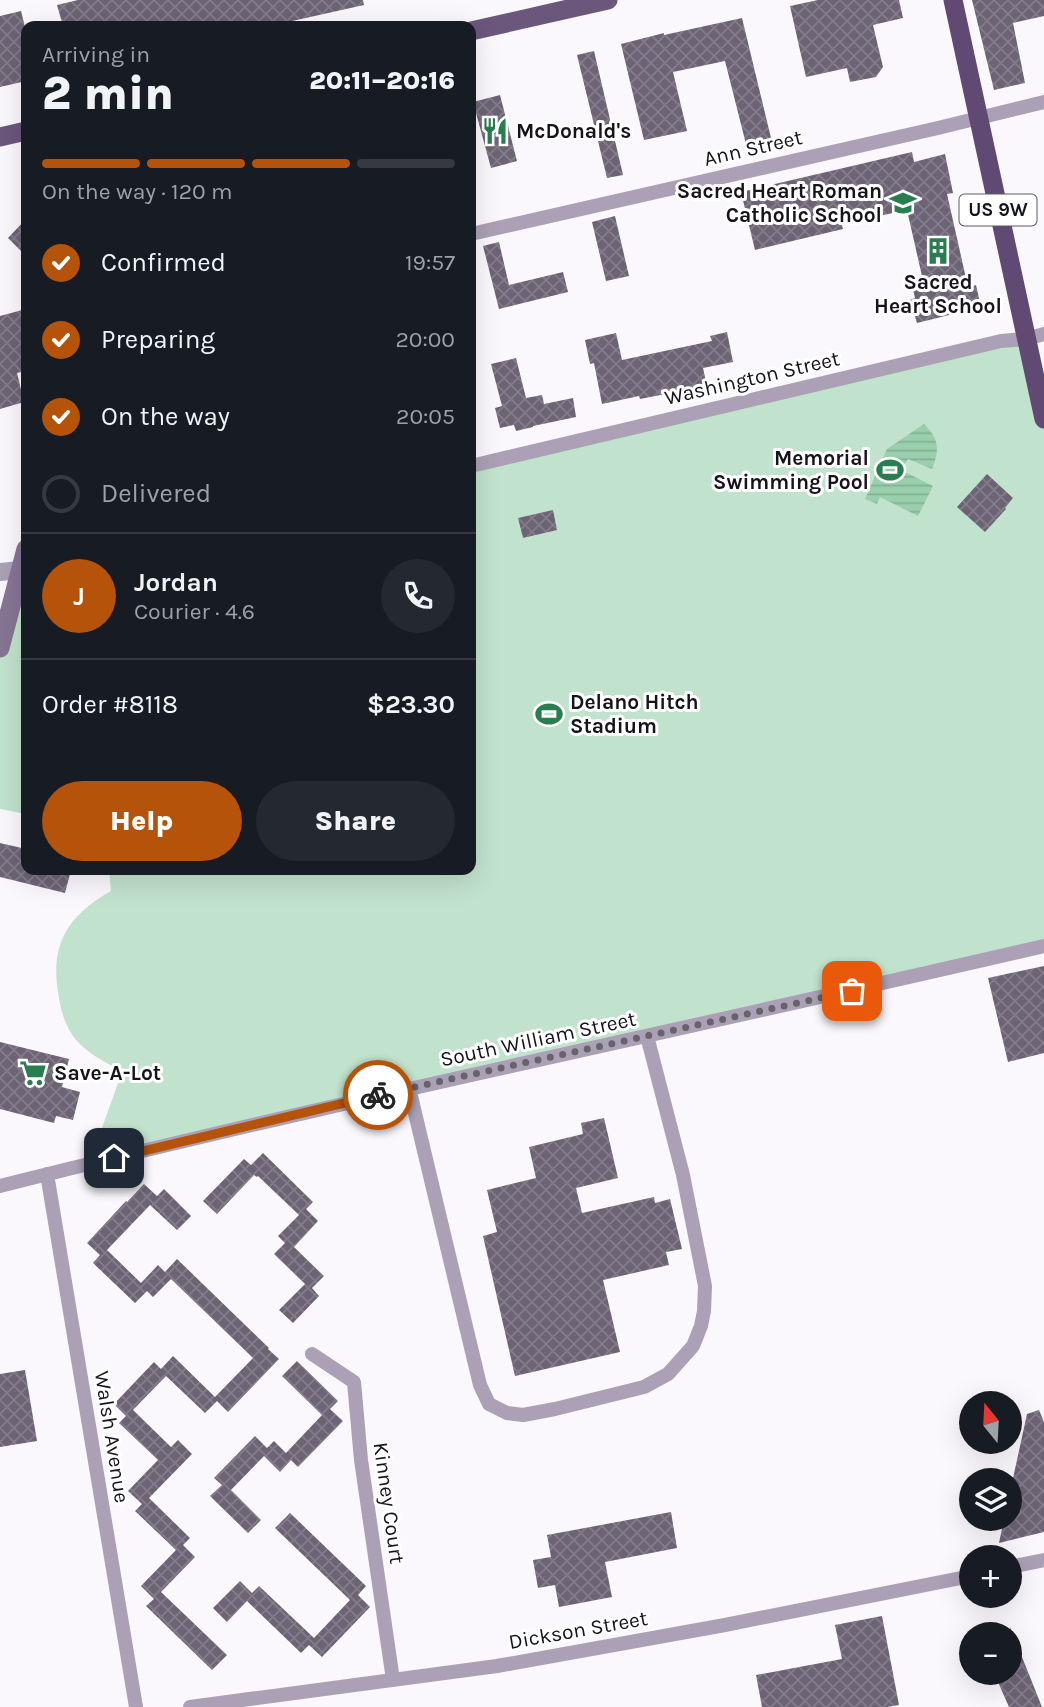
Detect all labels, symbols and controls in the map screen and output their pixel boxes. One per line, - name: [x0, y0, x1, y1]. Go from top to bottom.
- text: Arriving in: [42, 41, 150, 68]
- text: 20:11–20:16: [309, 65, 455, 96]
- text: 2 min: [42, 67, 174, 121]
- restaurant icon: McDonald's: [480, 116, 510, 146]
- place label: McDonald's: [516, 119, 631, 143]
- street label: Ann Street: [702, 125, 805, 171]
- text: On the way · 120 m: [42, 178, 233, 205]
- place label: Sacred Heart Roman Catholic School: [677, 179, 882, 227]
- school or university icon: Sacred Heart Roman Catholic School: [888, 188, 918, 218]
- road number: US 9W: [960, 194, 1036, 226]
- building icon: Sacred Heart School: [923, 236, 953, 266]
- icon: check: [42, 244, 80, 282]
- text: Confirmed: [101, 247, 226, 278]
- text: 19:57: [405, 249, 455, 276]
- place label: Sacred Heart School: [874, 270, 1002, 318]
- icon: check: [42, 321, 80, 359]
- text: Preparing: [101, 324, 215, 355]
- text: 20:00: [395, 326, 455, 353]
- street label: Washington Street: [662, 346, 842, 410]
- icon: check: [42, 398, 80, 436]
- text: On the way: [101, 401, 230, 432]
- text: 20:05: [396, 403, 455, 430]
- place label: Memorial Swimming Pool: [713, 446, 869, 494]
- sports icon: Memorial Swimming Pool: [875, 455, 905, 485]
- text: Delivered: [101, 478, 211, 509]
- button: phone: [381, 559, 455, 633]
- text: Jordan: [134, 567, 218, 598]
- text: J: [73, 581, 85, 612]
- text: Courier · 4.6: [134, 598, 255, 625]
- text: Order #8118: [42, 689, 178, 720]
- text: $23.30: [367, 689, 455, 720]
- place label: Delano Hitch Stadium: [570, 690, 699, 738]
- sports icon: Delano Hitch Stadium: [534, 699, 564, 729]
- button: Help: [42, 781, 242, 861]
- button: Share: [256, 781, 455, 861]
- pin: [822, 961, 882, 1021]
- icon: bag: [833, 972, 871, 1010]
- street label: South William Street: [438, 1007, 638, 1071]
- supermarket icon: Save-A-Lot: [18, 1058, 48, 1088]
- courier: [343, 1060, 413, 1130]
- place label: Save-A-Lot: [54, 1061, 161, 1085]
- icon: bike: [359, 1076, 397, 1114]
- pin: [84, 1128, 144, 1188]
- icon: home: [95, 1139, 133, 1177]
- street label: Walsh Avenue: [90, 1369, 134, 1505]
- north arrow: [959, 1391, 1022, 1454]
- map controls: [959, 1391, 1022, 1685]
- street label: Kinney Court: [369, 1441, 409, 1565]
- button: layers: [959, 1468, 1022, 1531]
- button: +: [959, 1545, 1022, 1608]
- street label: Dickson Street: [507, 1606, 649, 1654]
- button: −: [959, 1622, 1022, 1685]

